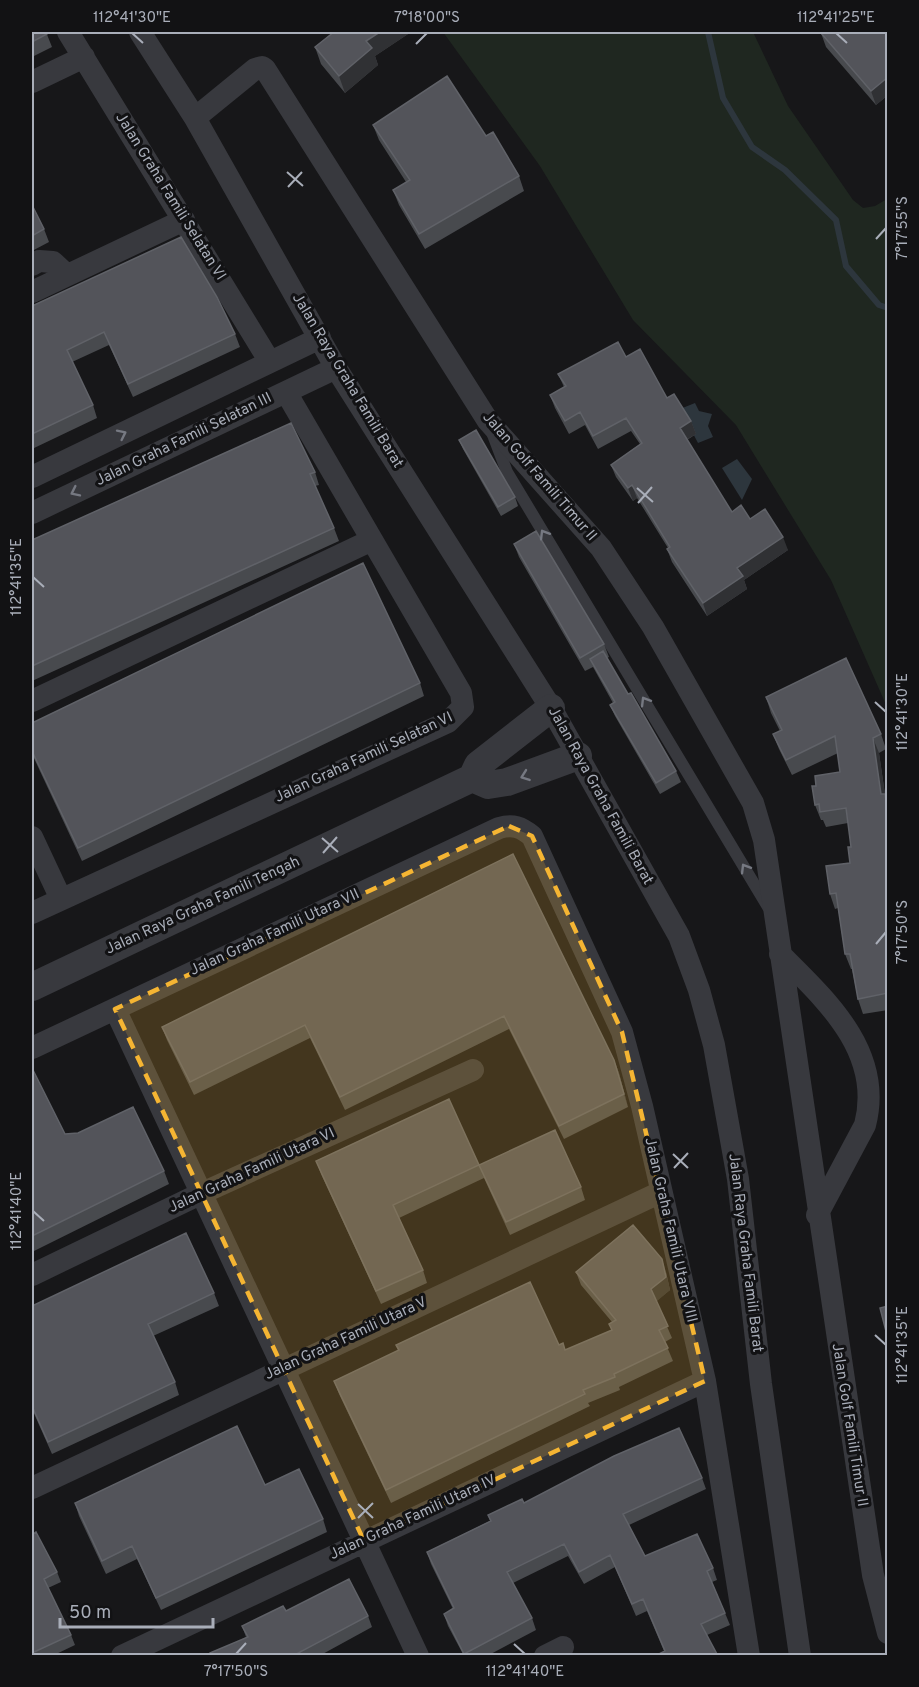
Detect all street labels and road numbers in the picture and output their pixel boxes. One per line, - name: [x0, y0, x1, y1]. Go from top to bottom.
- street label: Jalan Graha Famili Selatan VI: [110, 110, 230, 284]
- street label: Jalan Raya Graha Famili Barat: [287, 290, 407, 472]
- street label: Jalan Graha Famili Selatan III: [93, 389, 275, 491]
- street label: Jalan Golf Famili Timur II: [478, 408, 600, 546]
- street label: Jalan Raya Graha Famili Barat: [543, 704, 657, 888]
- street label: Jalan Graha Famili Selatan VI: [272, 708, 456, 808]
- street label: Jalan Raya Graha Famili Tengah: [103, 853, 303, 959]
- street label: Jalan Graha Famili Utara VII: [187, 885, 363, 981]
- street label: Jalan Graha Famili Utara VI: [166, 1124, 338, 1218]
- street label: Jalan Graha Famili Utara VIII: [639, 1136, 701, 1324]
- street label: Jalan Raya Graha Famili Barat: [723, 1152, 767, 1354]
- street label: Jalan Graha Famili Utara V: [262, 1293, 430, 1385]
- street label: Jalan Golf Famili Timur II: [827, 1342, 871, 1508]
- street label: Jalan Graha Famili Utara IV: [327, 1471, 500, 1565]

